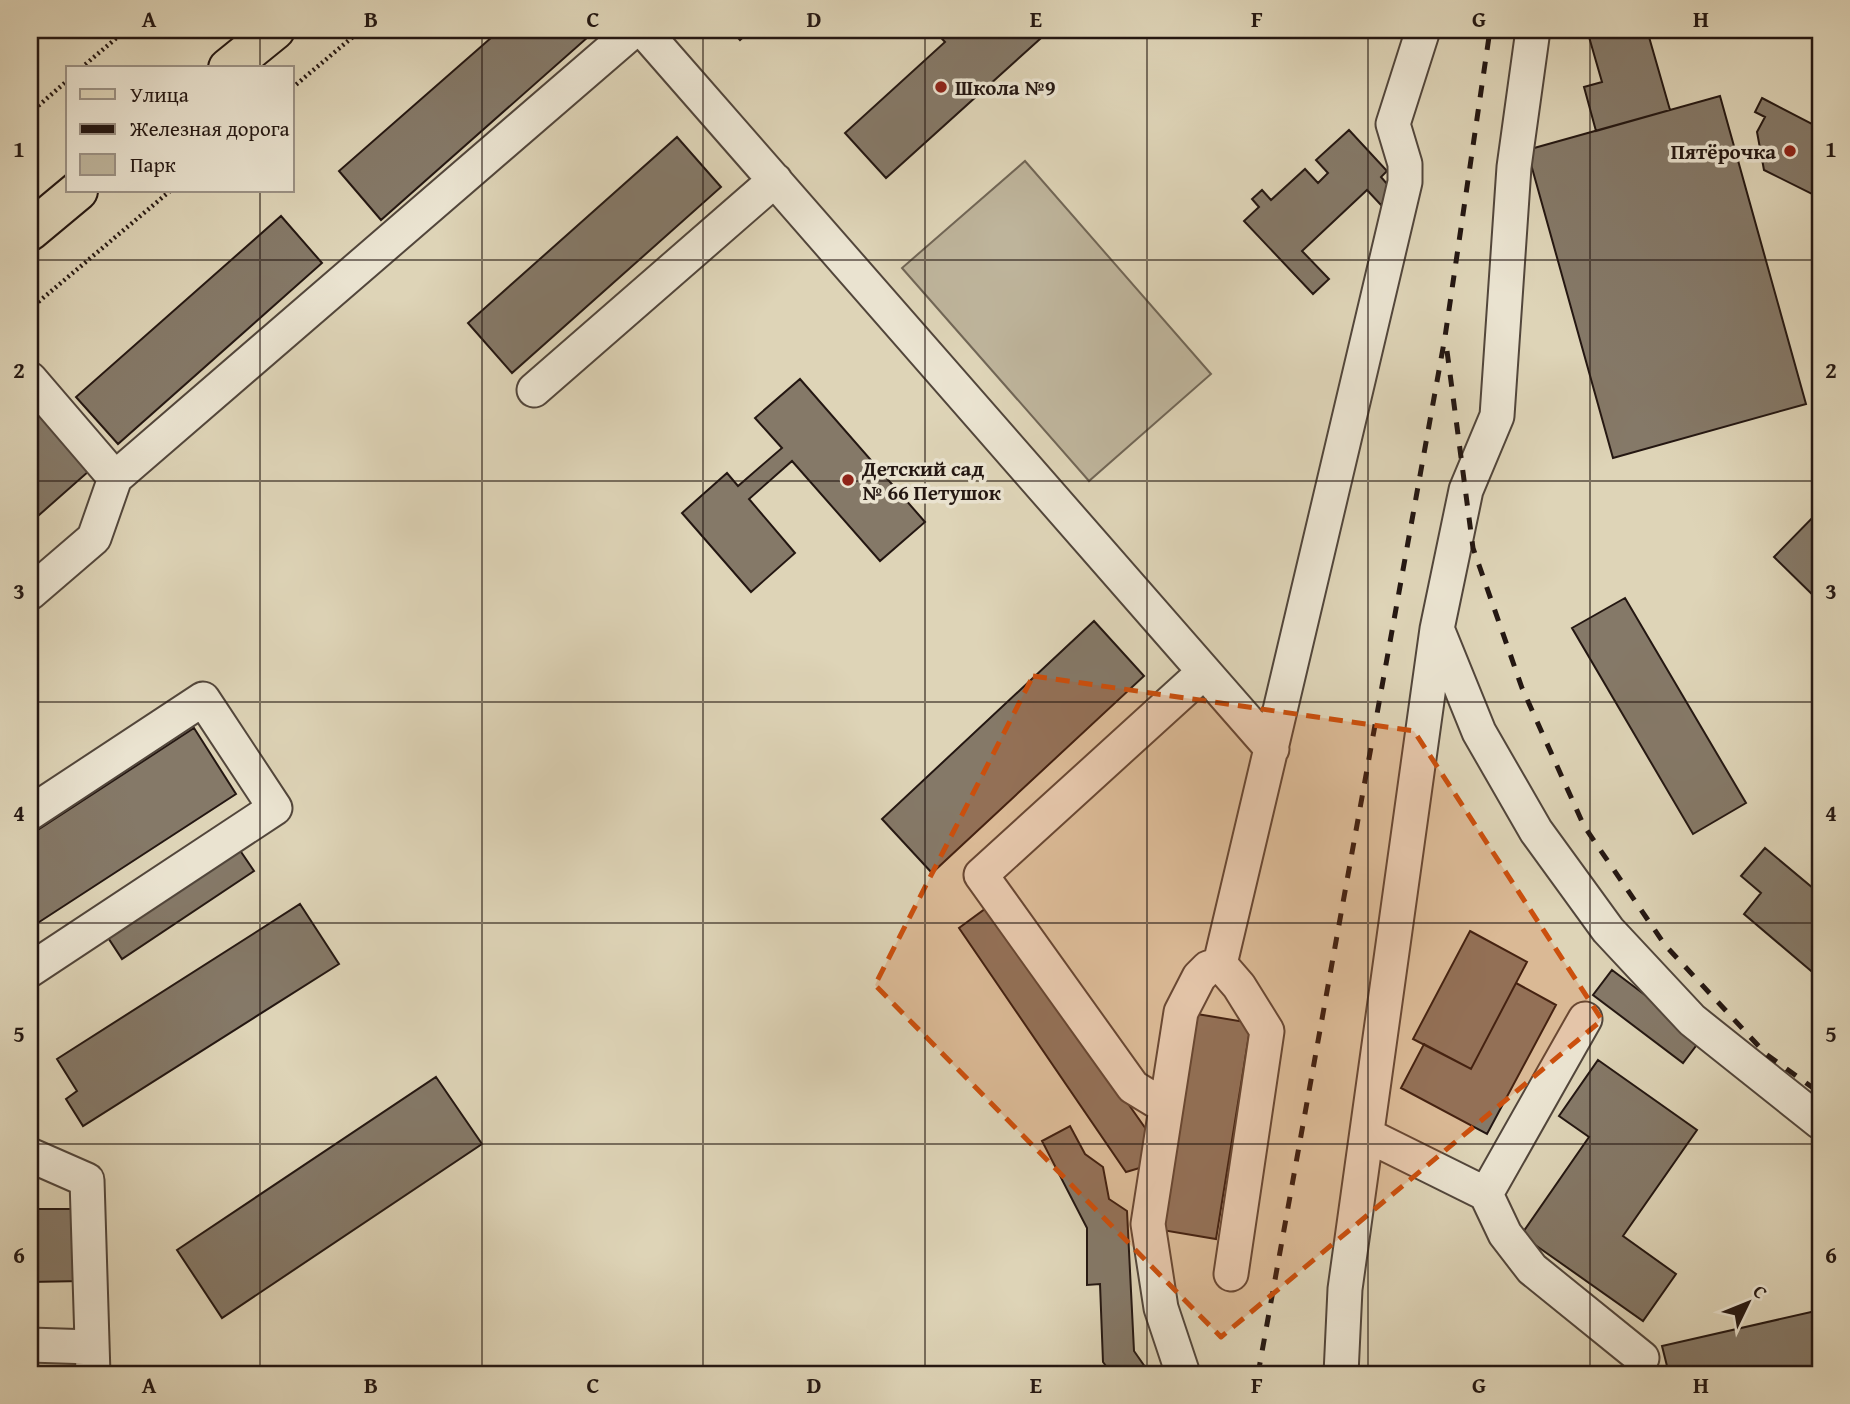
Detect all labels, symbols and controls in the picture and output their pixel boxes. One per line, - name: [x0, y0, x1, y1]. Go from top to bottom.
- text: A: [142, 2, 157, 35]
- text: B: [364, 2, 378, 35]
- text: C: [586, 2, 600, 35]
- text: D: [807, 2, 822, 35]
- text: E: [1030, 2, 1042, 35]
- text: F: [1251, 2, 1263, 35]
- text: G: [1472, 2, 1486, 35]
- text: H: [1693, 2, 1709, 35]
- legend: [66, 66, 294, 192]
- place label: Школа №9: [955, 72, 1056, 103]
- text: Улица: [130, 79, 189, 110]
- marker: Школа №9: [933, 79, 949, 95]
- text: Железная дорога: [129, 113, 290, 144]
- text: 1: [13, 132, 25, 165]
- text: 1: [1825, 132, 1837, 165]
- place label: Пятёрочка: [1671, 136, 1776, 167]
- marker: Пятёрочка: [1782, 143, 1798, 159]
- text: Парк: [130, 149, 176, 180]
- text: 2: [13, 353, 25, 386]
- text: 2: [1825, 353, 1837, 386]
- place label: Детский сад № 66 Петушок: [861, 453, 1002, 508]
- marker: Детский сад № 66 Петушок: [840, 472, 856, 488]
- text: 3: [13, 574, 25, 607]
- text: 3: [1825, 574, 1837, 607]
- text: 4: [13, 796, 25, 829]
- text: 4: [1825, 796, 1837, 829]
- text: 5: [13, 1017, 25, 1050]
- text: 5: [1825, 1017, 1837, 1050]
- text: 6: [13, 1238, 25, 1271]
- text: 6: [1825, 1238, 1837, 1271]
- north arrow: [1714, 1268, 1784, 1338]
- text: С: [1747, 1278, 1775, 1305]
- text: A: [142, 1368, 157, 1401]
- text: B: [364, 1368, 378, 1401]
- text: C: [586, 1368, 600, 1401]
- text: D: [807, 1368, 822, 1401]
- text: E: [1030, 1368, 1042, 1401]
- text: F: [1251, 1368, 1263, 1401]
- text: G: [1472, 1368, 1486, 1401]
- text: H: [1693, 1368, 1709, 1401]

